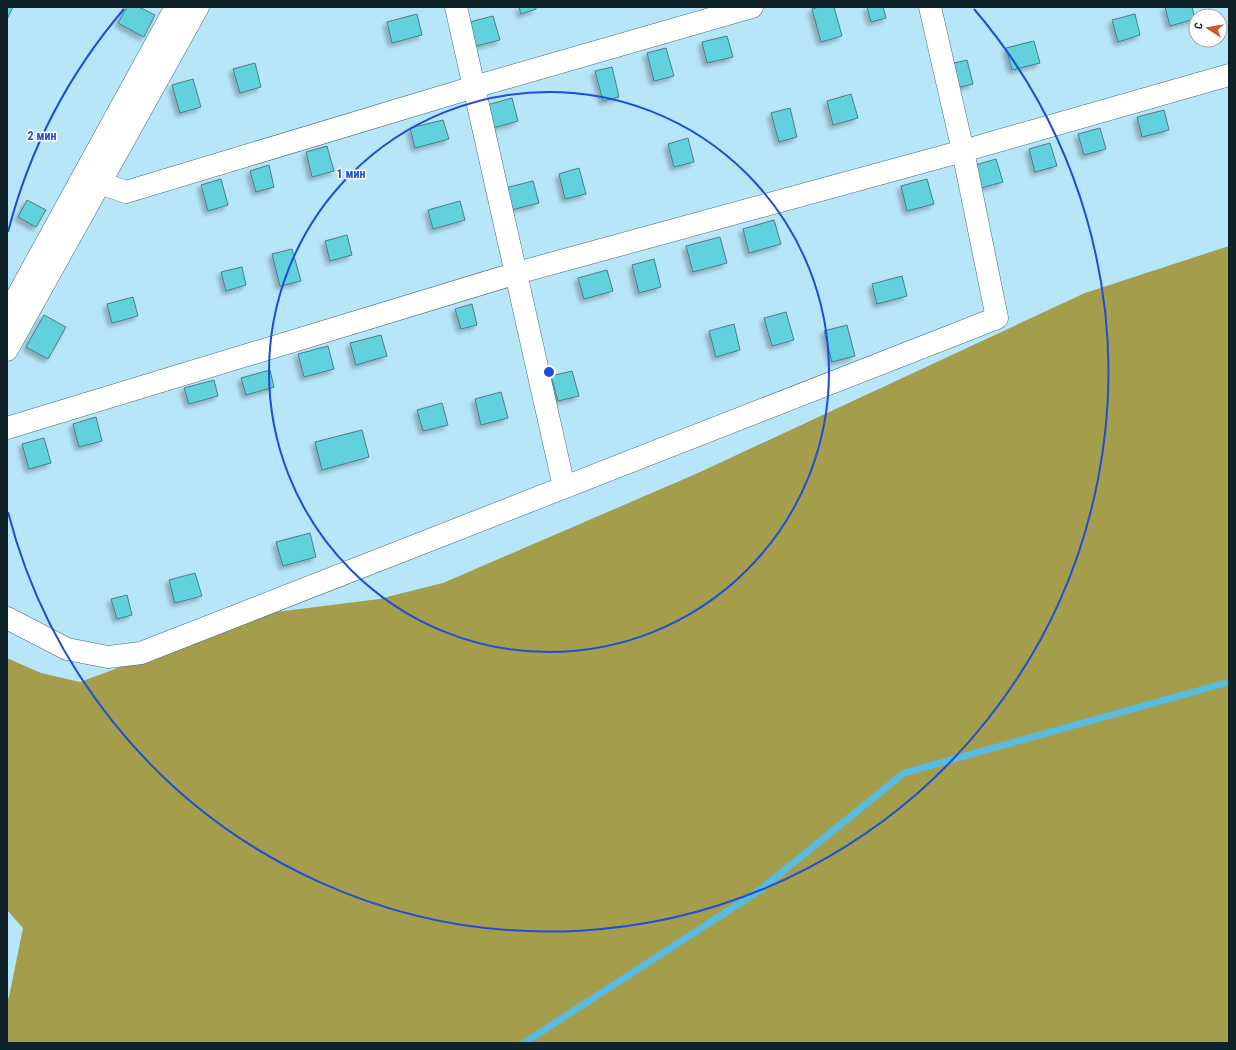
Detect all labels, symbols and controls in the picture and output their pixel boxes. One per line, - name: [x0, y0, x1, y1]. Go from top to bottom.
- north arrow: [1188, 8, 1228, 48]
- text: С: [1192, 22, 1206, 30]
- text: 2 мин: [28, 129, 56, 143]
- text: 1 мин: [337, 167, 365, 181]
- centre of rings: [542, 365, 556, 379]

